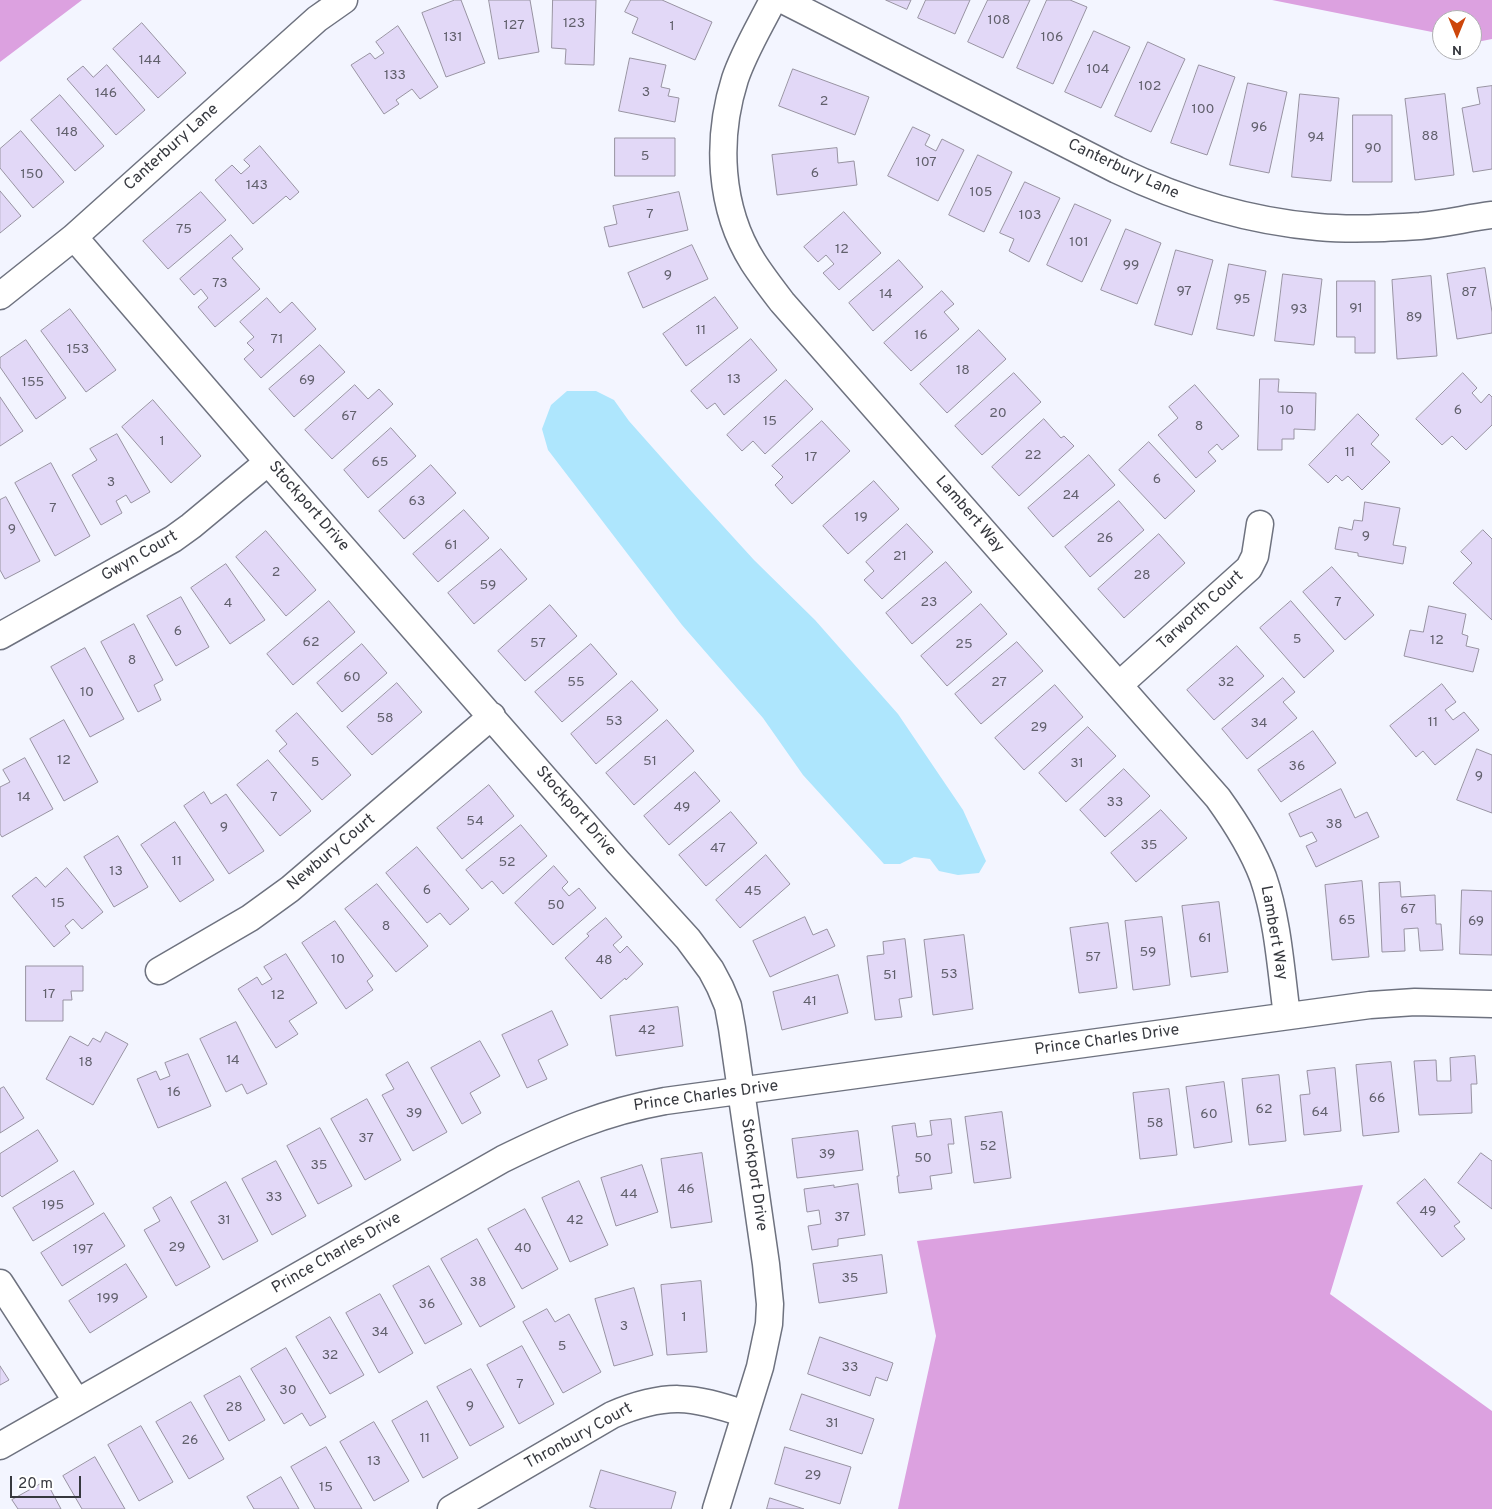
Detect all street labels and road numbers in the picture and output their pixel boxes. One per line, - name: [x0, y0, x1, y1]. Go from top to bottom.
- street label: Canterbury Lane: [121, 100, 223, 196]
- street label: Canterbury Lane: [1064, 136, 1182, 204]
- street label: Stockport Drive: [264, 458, 352, 556]
- street label: Lambert Way: [930, 473, 1008, 557]
- street label: Gwyn Court: [99, 528, 181, 586]
- street label: Tarworth Court: [1154, 567, 1248, 655]
- street label: Stockport Drive: [531, 763, 619, 861]
- street label: Newbury Court: [284, 811, 380, 895]
- street label: Lambert Way: [1255, 884, 1291, 982]
- street label: Prince Charles Drive: [1033, 1021, 1181, 1061]
- street label: Prince Charles Drive: [632, 1077, 780, 1117]
- street label: Stockport Drive: [736, 1118, 770, 1232]
- street label: Prince Charles Drive: [269, 1209, 405, 1299]
- street label: Thronbury Court: [522, 1400, 636, 1474]

